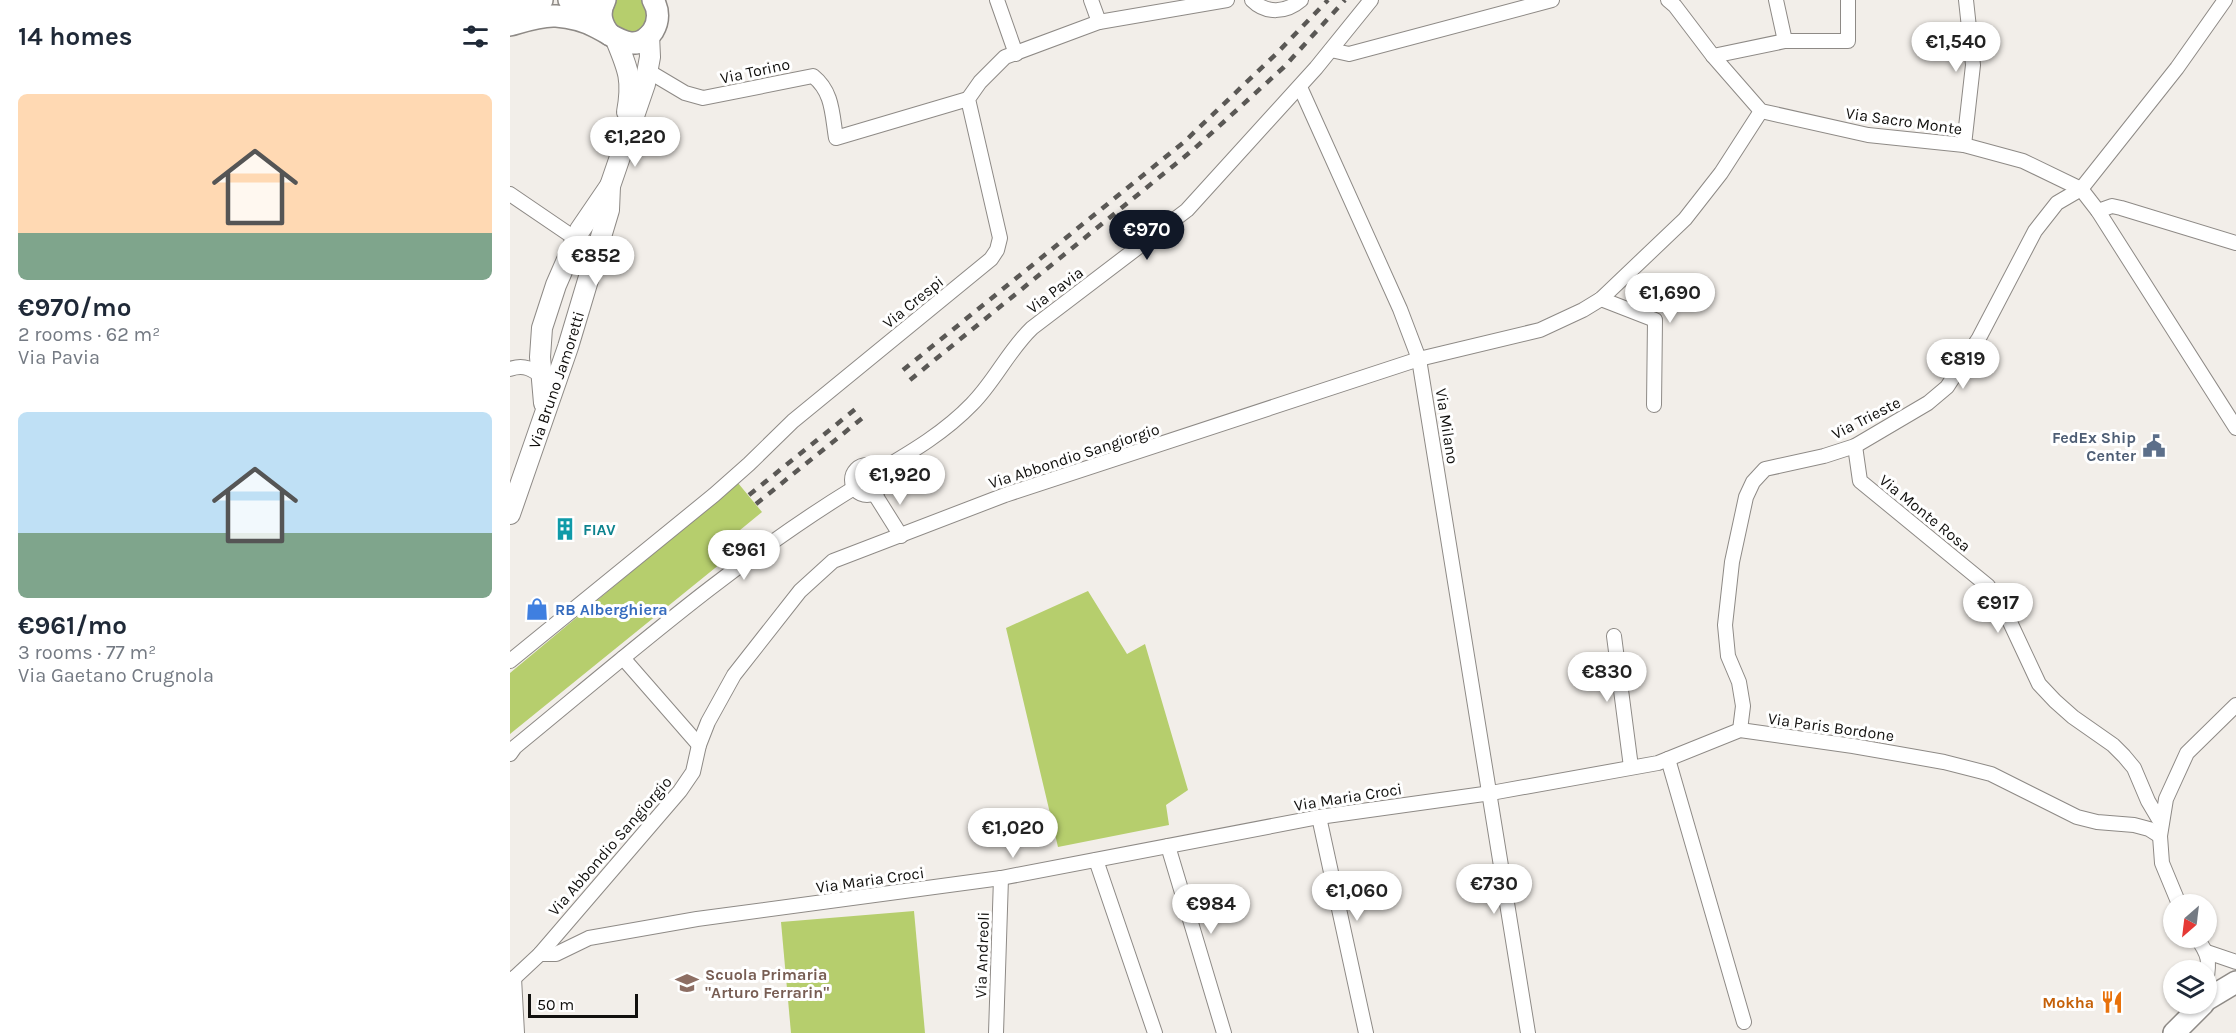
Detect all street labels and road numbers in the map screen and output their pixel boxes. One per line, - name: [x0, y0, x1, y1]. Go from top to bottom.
- street label: Via Torino: [718, 54, 792, 88]
- street label: Via Sacro Monte: [1844, 103, 1964, 139]
- street label: Via Pavia: [1023, 263, 1087, 317]
- street label: Via Crespi: [879, 272, 947, 332]
- street label: Via Bruno Jamoretti: [524, 309, 588, 451]
- street label: Via Milano: [1432, 387, 1462, 465]
- street label: Via Trieste: [1828, 393, 1904, 443]
- street label: Via Abbondio Sangiorgio: [986, 419, 1162, 493]
- street label: Via Monte Rosa: [1875, 470, 1975, 556]
- street label: Via Paris Bordone: [1767, 709, 1895, 745]
- street label: Via Abbondio Sangiorgio: [544, 772, 676, 920]
- street label: Via Maria Croci: [1293, 779, 1403, 815]
- street label: Via Maria Croci: [815, 863, 925, 897]
- street label: Via Andreoli: [971, 911, 993, 999]

